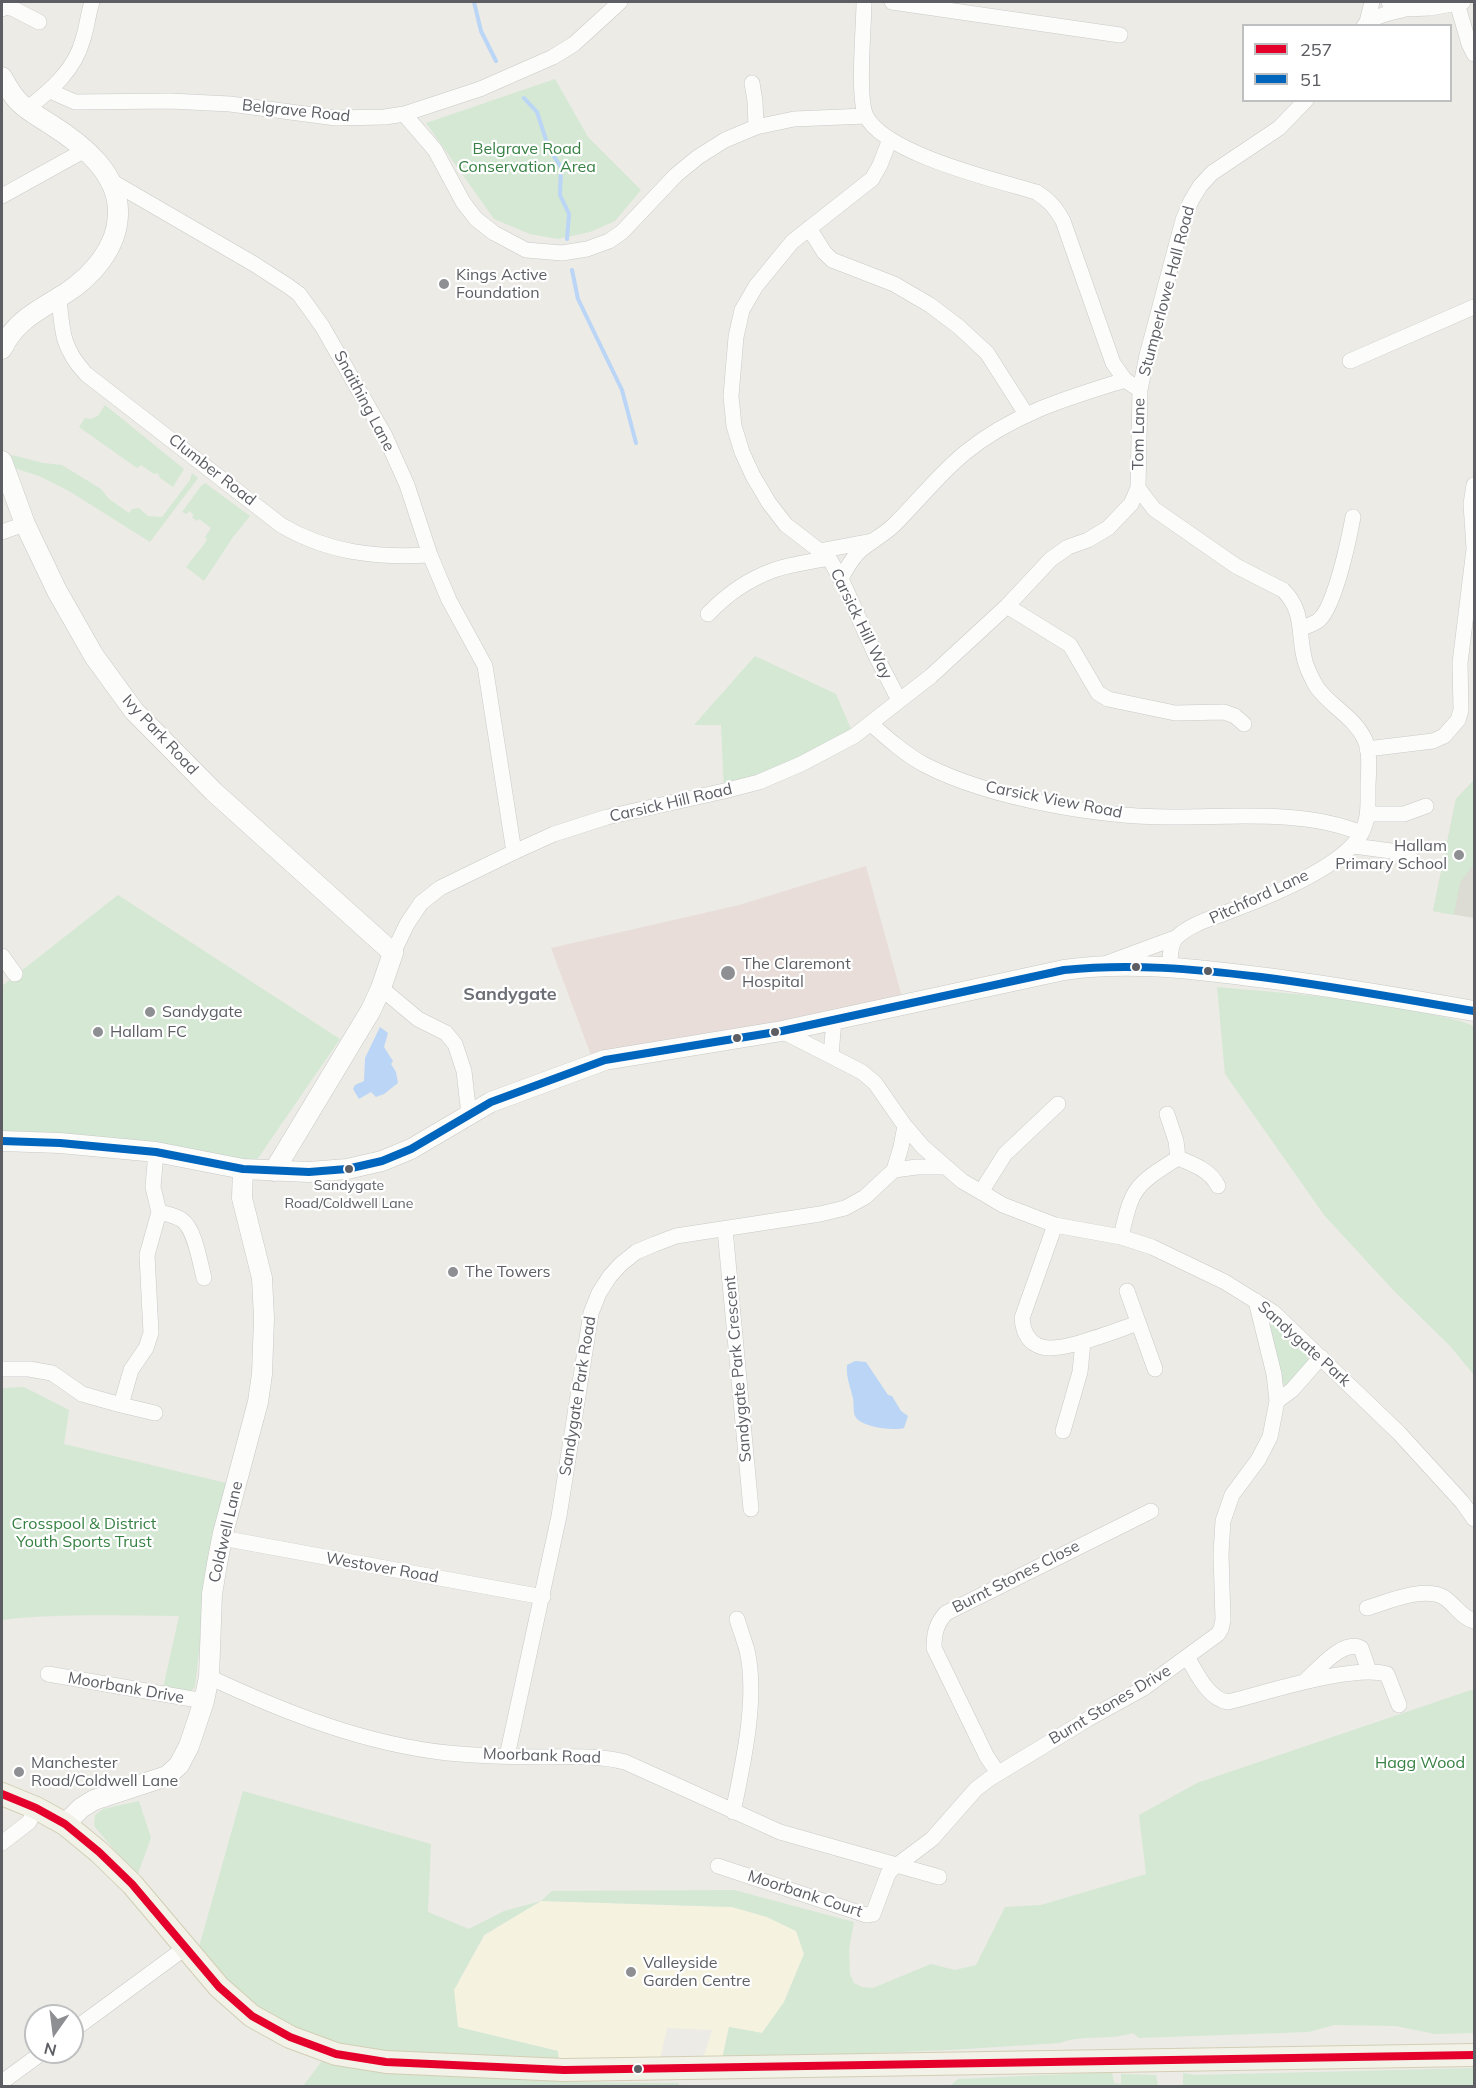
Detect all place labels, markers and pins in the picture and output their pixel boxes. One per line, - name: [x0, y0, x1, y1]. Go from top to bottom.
- place label: Kings Active Foundation: [456, 265, 547, 303]
- marker: Kings Active Foundation: [437, 277, 451, 291]
- place label: Hallam Primary School: [1335, 836, 1447, 874]
- marker: Hallam Primary School: [1452, 848, 1466, 862]
- place label: The Claremont Hospital: [742, 954, 851, 992]
- unlabelled marker: [1130, 961, 1142, 973]
- marker: The Claremont Hospital: [719, 964, 737, 982]
- unlabelled marker: [1202, 965, 1214, 977]
- place label: Sandygate: [162, 1002, 242, 1022]
- marker: Sandygate: [143, 1005, 157, 1019]
- place label: Hallam FC: [110, 1022, 187, 1042]
- marker: Hallam FC: [91, 1025, 105, 1039]
- unlabelled marker: [769, 1026, 781, 1038]
- unlabelled marker: [731, 1032, 743, 1044]
- marker: Sandygate Road/Coldwell Lane: [343, 1163, 355, 1175]
- place label: Sandygate Road/Coldwell Lane: [285, 1178, 413, 1210]
- place label: The Towers: [465, 1262, 551, 1282]
- marker: The Towers: [446, 1265, 460, 1279]
- place label: Manchester Road/Coldwell Lane: [31, 1753, 178, 1791]
- marker: Manchester Road/Coldwell Lane: [12, 1765, 26, 1779]
- place label: Valleyside Garden Centre: [643, 1953, 750, 1991]
- marker: Valleyside Garden Centre: [624, 1965, 638, 1979]
- unlabelled marker: [632, 2063, 644, 2075]

